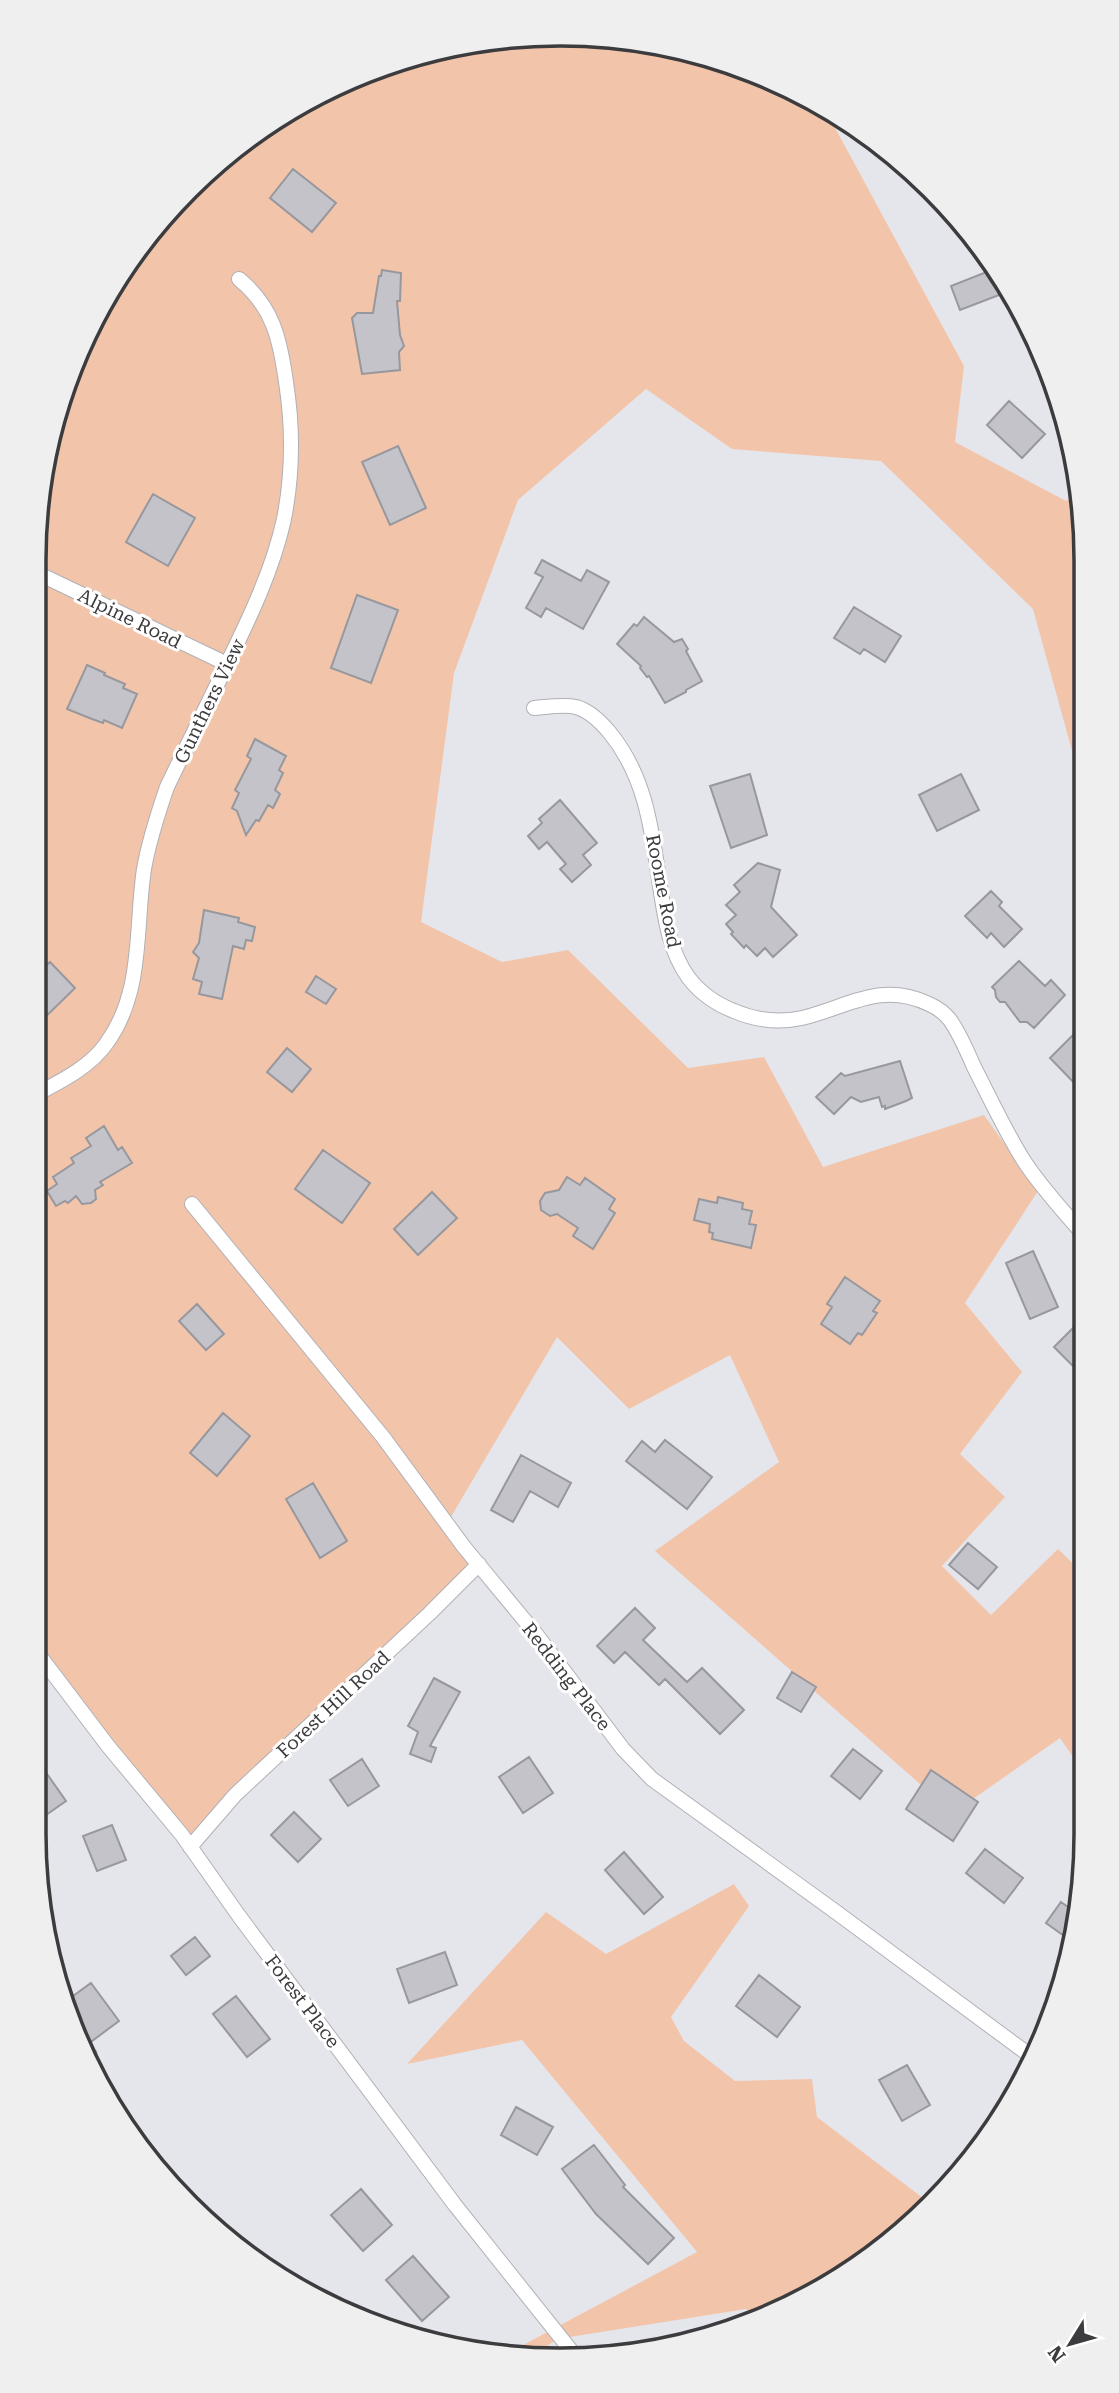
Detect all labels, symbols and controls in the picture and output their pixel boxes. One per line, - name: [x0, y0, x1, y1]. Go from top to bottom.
- street label: Alpine Road: [74, 584, 185, 653]
- street label: Gunthers View: [169, 635, 250, 767]
- street label: Roome Road: [641, 832, 686, 950]
- street label: Redding Place: [517, 1618, 616, 1735]
- street label: Forest Hill Road: [272, 1646, 395, 1763]
- street label: Forest Place: [260, 1950, 345, 2052]
- north arrow: [1035, 2309, 1105, 2379]
- text: N: [1043, 2341, 1070, 2367]

